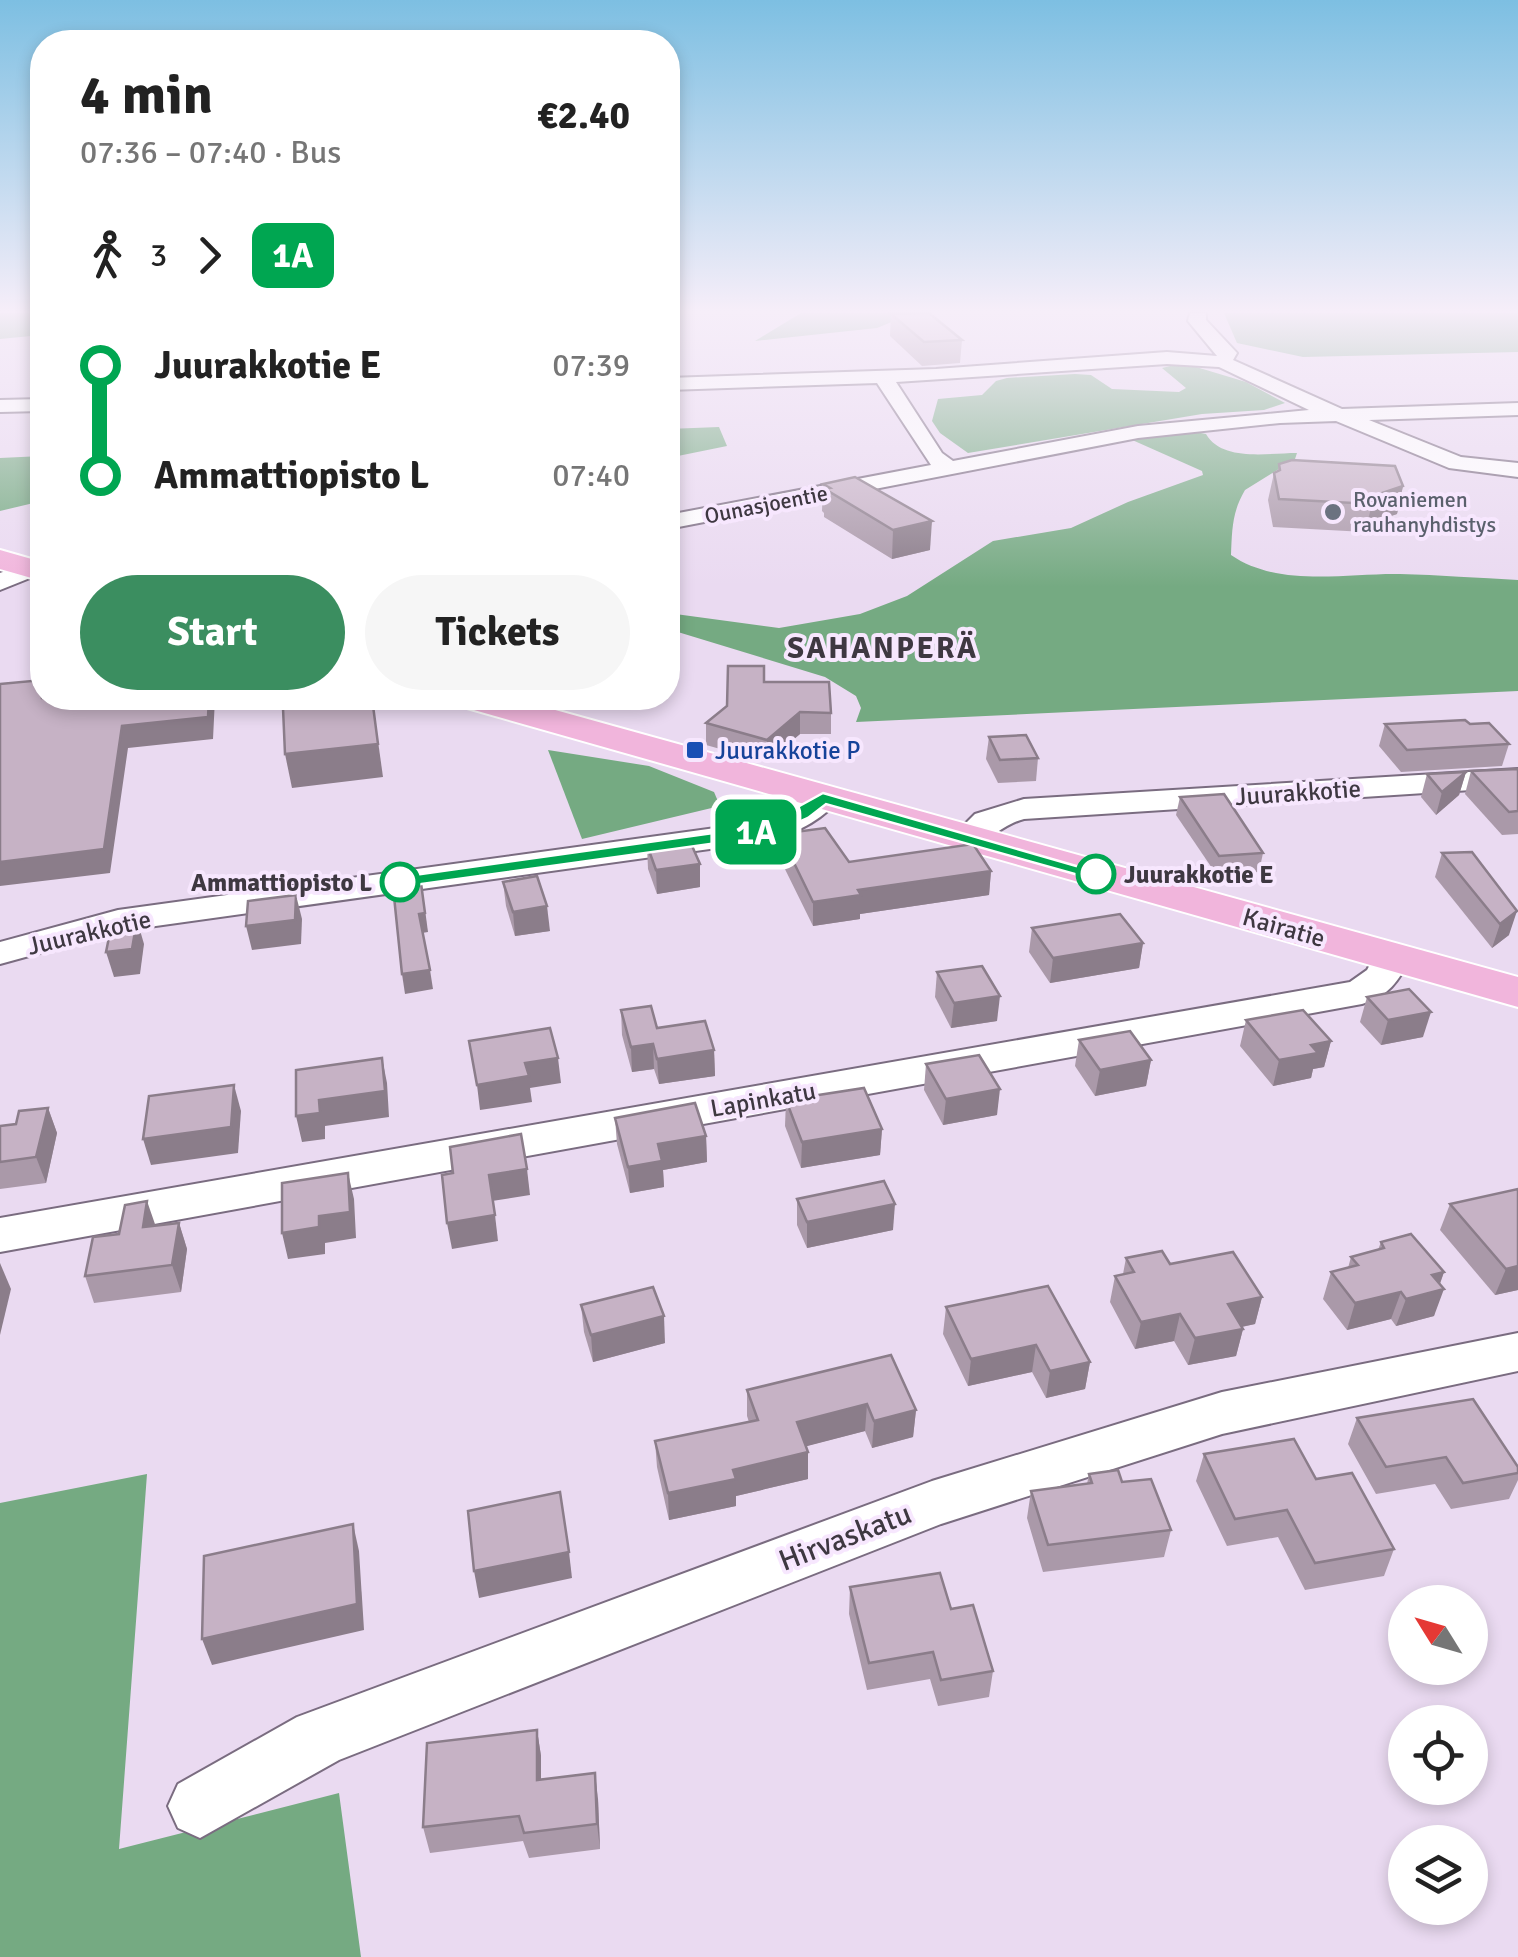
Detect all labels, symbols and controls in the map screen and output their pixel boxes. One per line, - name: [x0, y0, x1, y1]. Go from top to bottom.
- text: 4 min: [80, 61, 213, 129]
- text: €2.40: [537, 92, 630, 139]
- text: 07:36 – 07:40 · Bus: [80, 133, 341, 172]
- icon: walk: [80, 228, 135, 283]
- icon: forward: [182, 228, 237, 283]
- text: 1A: [272, 234, 314, 277]
- text: 3: [150, 236, 167, 275]
- text: Juurakkotie E: [154, 342, 381, 389]
- text: 07:39: [552, 346, 630, 385]
- text: Ammattiopisto L: [154, 452, 429, 499]
- text: 07:40: [552, 456, 630, 495]
- street label: Ounasjoentie: [702, 479, 830, 530]
- place label: Rovaniemen rauhanyhdistys: [1353, 486, 1496, 538]
- marker: Rovaniemen rauhanyhdistys: [1322, 501, 1344, 523]
- button: Start: [80, 575, 345, 690]
- button: Tickets: [365, 575, 630, 690]
- district label: SAHANPERÄ: [787, 630, 979, 667]
- place label: Juurakkotie P: [715, 735, 861, 766]
- marker: Juurakkotie P: [684, 739, 706, 761]
- street label: Juurakkotie: [1234, 773, 1362, 812]
- line badge: 1A: [711, 800, 801, 864]
- text: 1A: [735, 811, 777, 854]
- marker: Juurakkotie E: [1077, 855, 1115, 893]
- place label: Juurakkotie E: [1124, 859, 1274, 890]
- marker: Ammattiopisto L: [381, 863, 419, 901]
- place label: Ammattiopisto L: [191, 867, 372, 898]
- street label: Kairatie: [1239, 901, 1329, 954]
- street label: Juurakkotie: [24, 903, 154, 962]
- street label: Lapinkatu: [708, 1075, 818, 1124]
- street label: Hirvaskatu: [774, 1495, 917, 1580]
- north arrow: [1388, 1585, 1488, 1685]
- map controls: [1388, 1585, 1488, 1925]
- button: locate: [1388, 1705, 1488, 1805]
- button: layers: [1388, 1825, 1488, 1925]

